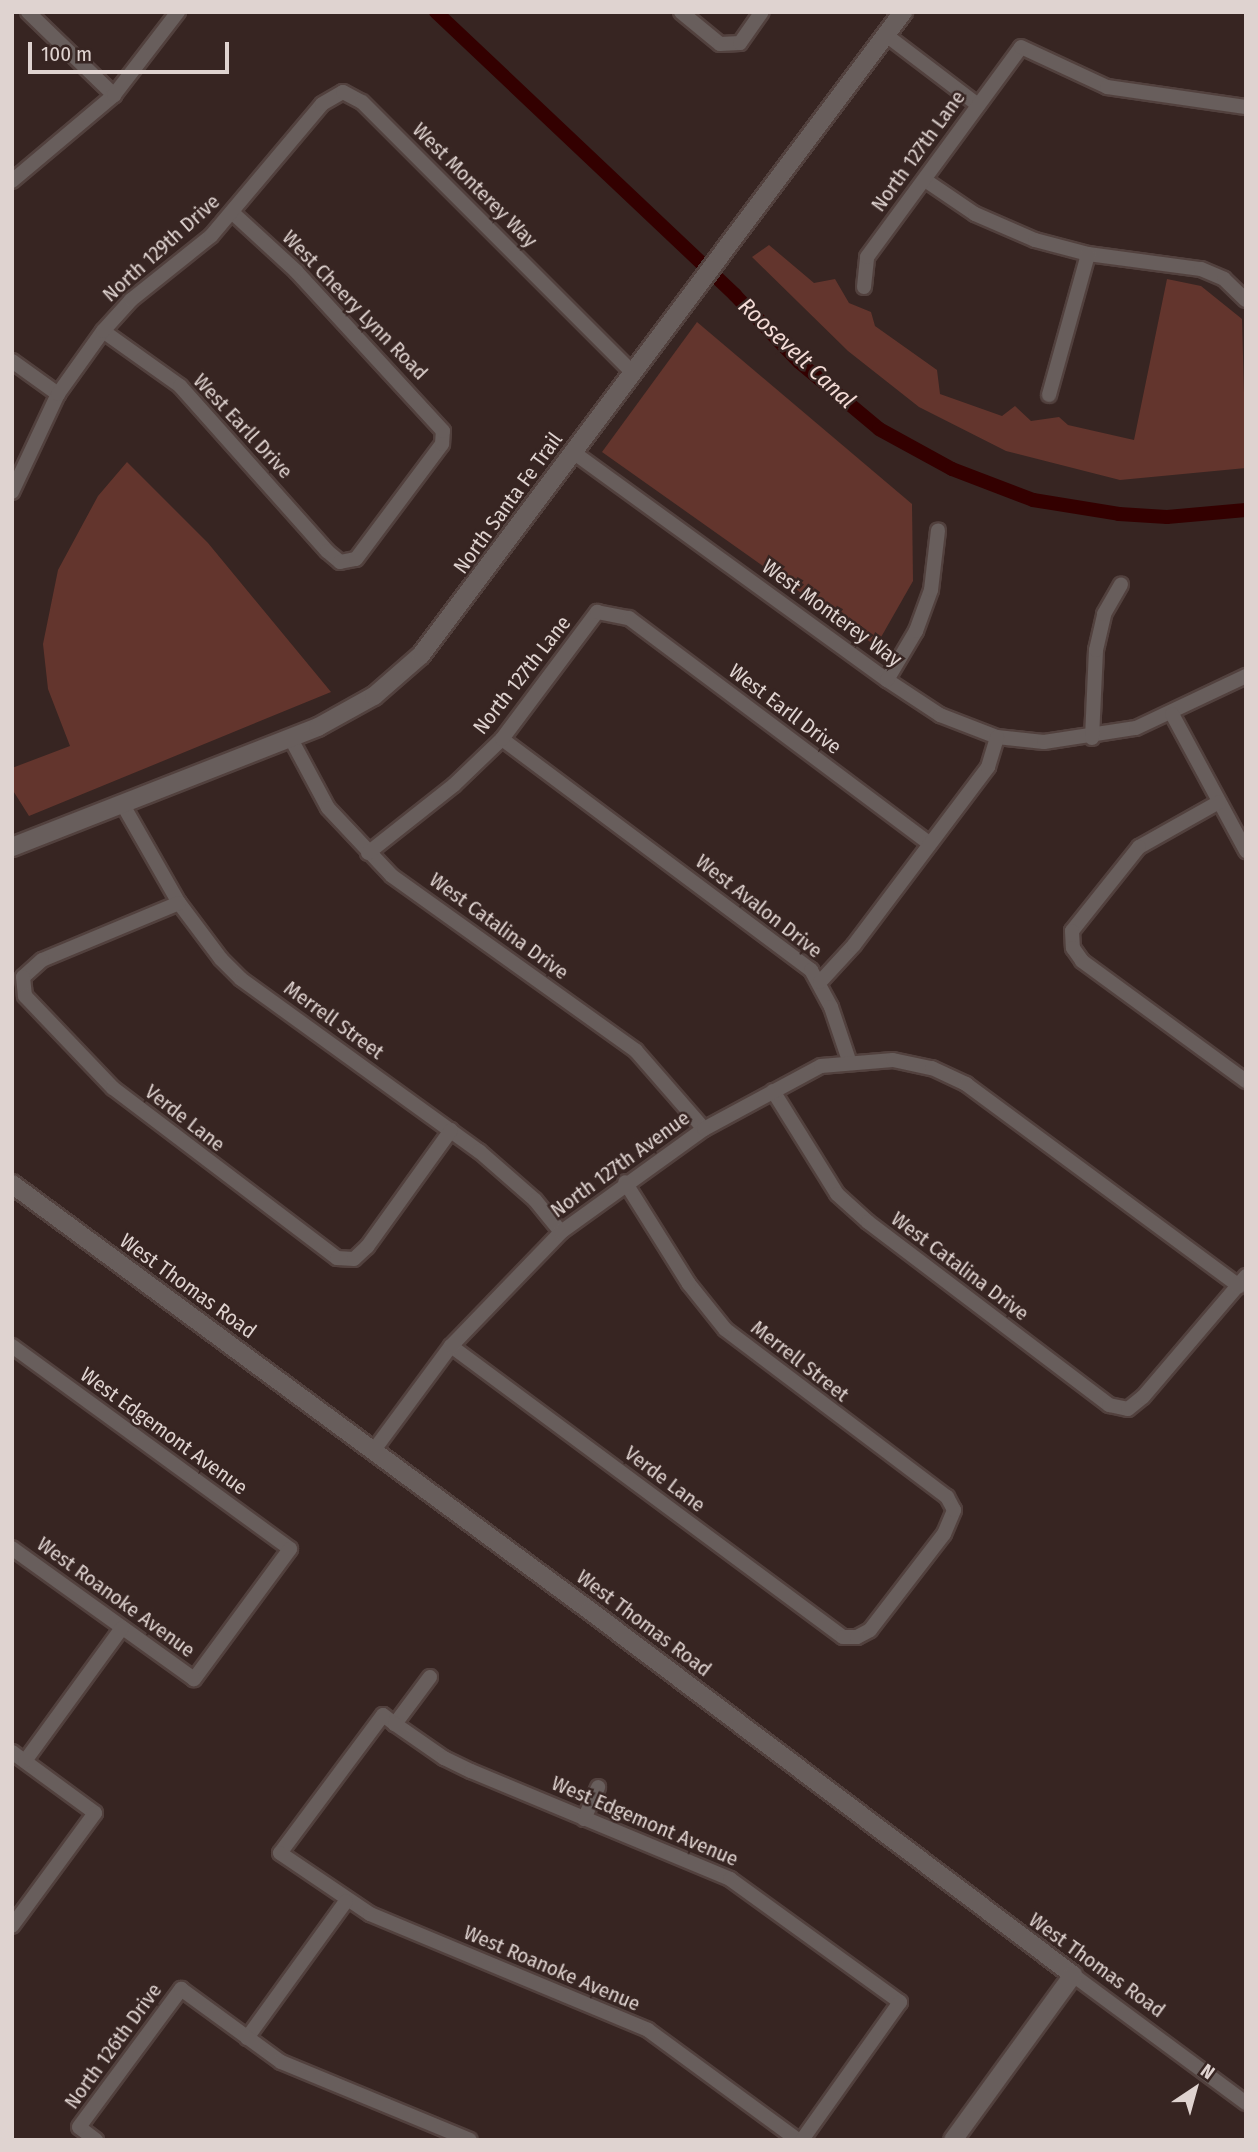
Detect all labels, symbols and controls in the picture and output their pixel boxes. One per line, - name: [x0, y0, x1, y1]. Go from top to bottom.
- scale bar: [32, 28, 233, 72]
- text: 100 m: [41, 41, 92, 67]
- street label: North 127th Lane: [866, 86, 970, 216]
- street label: West Monterey Way: [407, 117, 543, 253]
- street label: North 129th Drive: [97, 189, 225, 307]
- street label: West Cheery Lynn Road: [277, 225, 433, 385]
- water label: Roosevelt Canal: [733, 292, 861, 414]
- street label: West Earll Drive: [188, 368, 298, 484]
- street label: North Santa Fe Trail: [448, 427, 568, 579]
- street label: West Monterey Way: [757, 554, 907, 672]
- street label: North 127th Lane: [468, 611, 576, 739]
- street label: West Earll Drive: [724, 659, 846, 759]
- street label: West Avalon Drive: [691, 849, 827, 963]
- street label: West Catalina Drive: [425, 867, 573, 985]
- street label: Merrell Street: [279, 975, 389, 1065]
- street label: Verde Lane: [140, 1079, 230, 1157]
- street label: North 127th Avenue: [546, 1105, 694, 1223]
- street label: West Catalina Drive: [886, 1206, 1034, 1326]
- street label: West Thomas Road: [115, 1228, 261, 1344]
- street label: Merrell Street: [746, 1315, 854, 1407]
- street label: West Edgemont Avenue: [76, 1362, 252, 1500]
- street label: Verde Lane: [620, 1440, 710, 1518]
- street label: West Roanoke Avenue: [32, 1531, 200, 1663]
- street label: West Thomas Road: [572, 1564, 716, 1682]
- street label: West Edgemont Avenue: [548, 1770, 742, 1872]
- street label: West Thomas Road: [1024, 1907, 1170, 2023]
- street label: West Roanoke Avenue: [460, 1919, 644, 2017]
- street label: North 126th Drive: [59, 1978, 167, 2114]
- north arrow: [1160, 2054, 1230, 2124]
- text: N: [1196, 2059, 1219, 2084]

